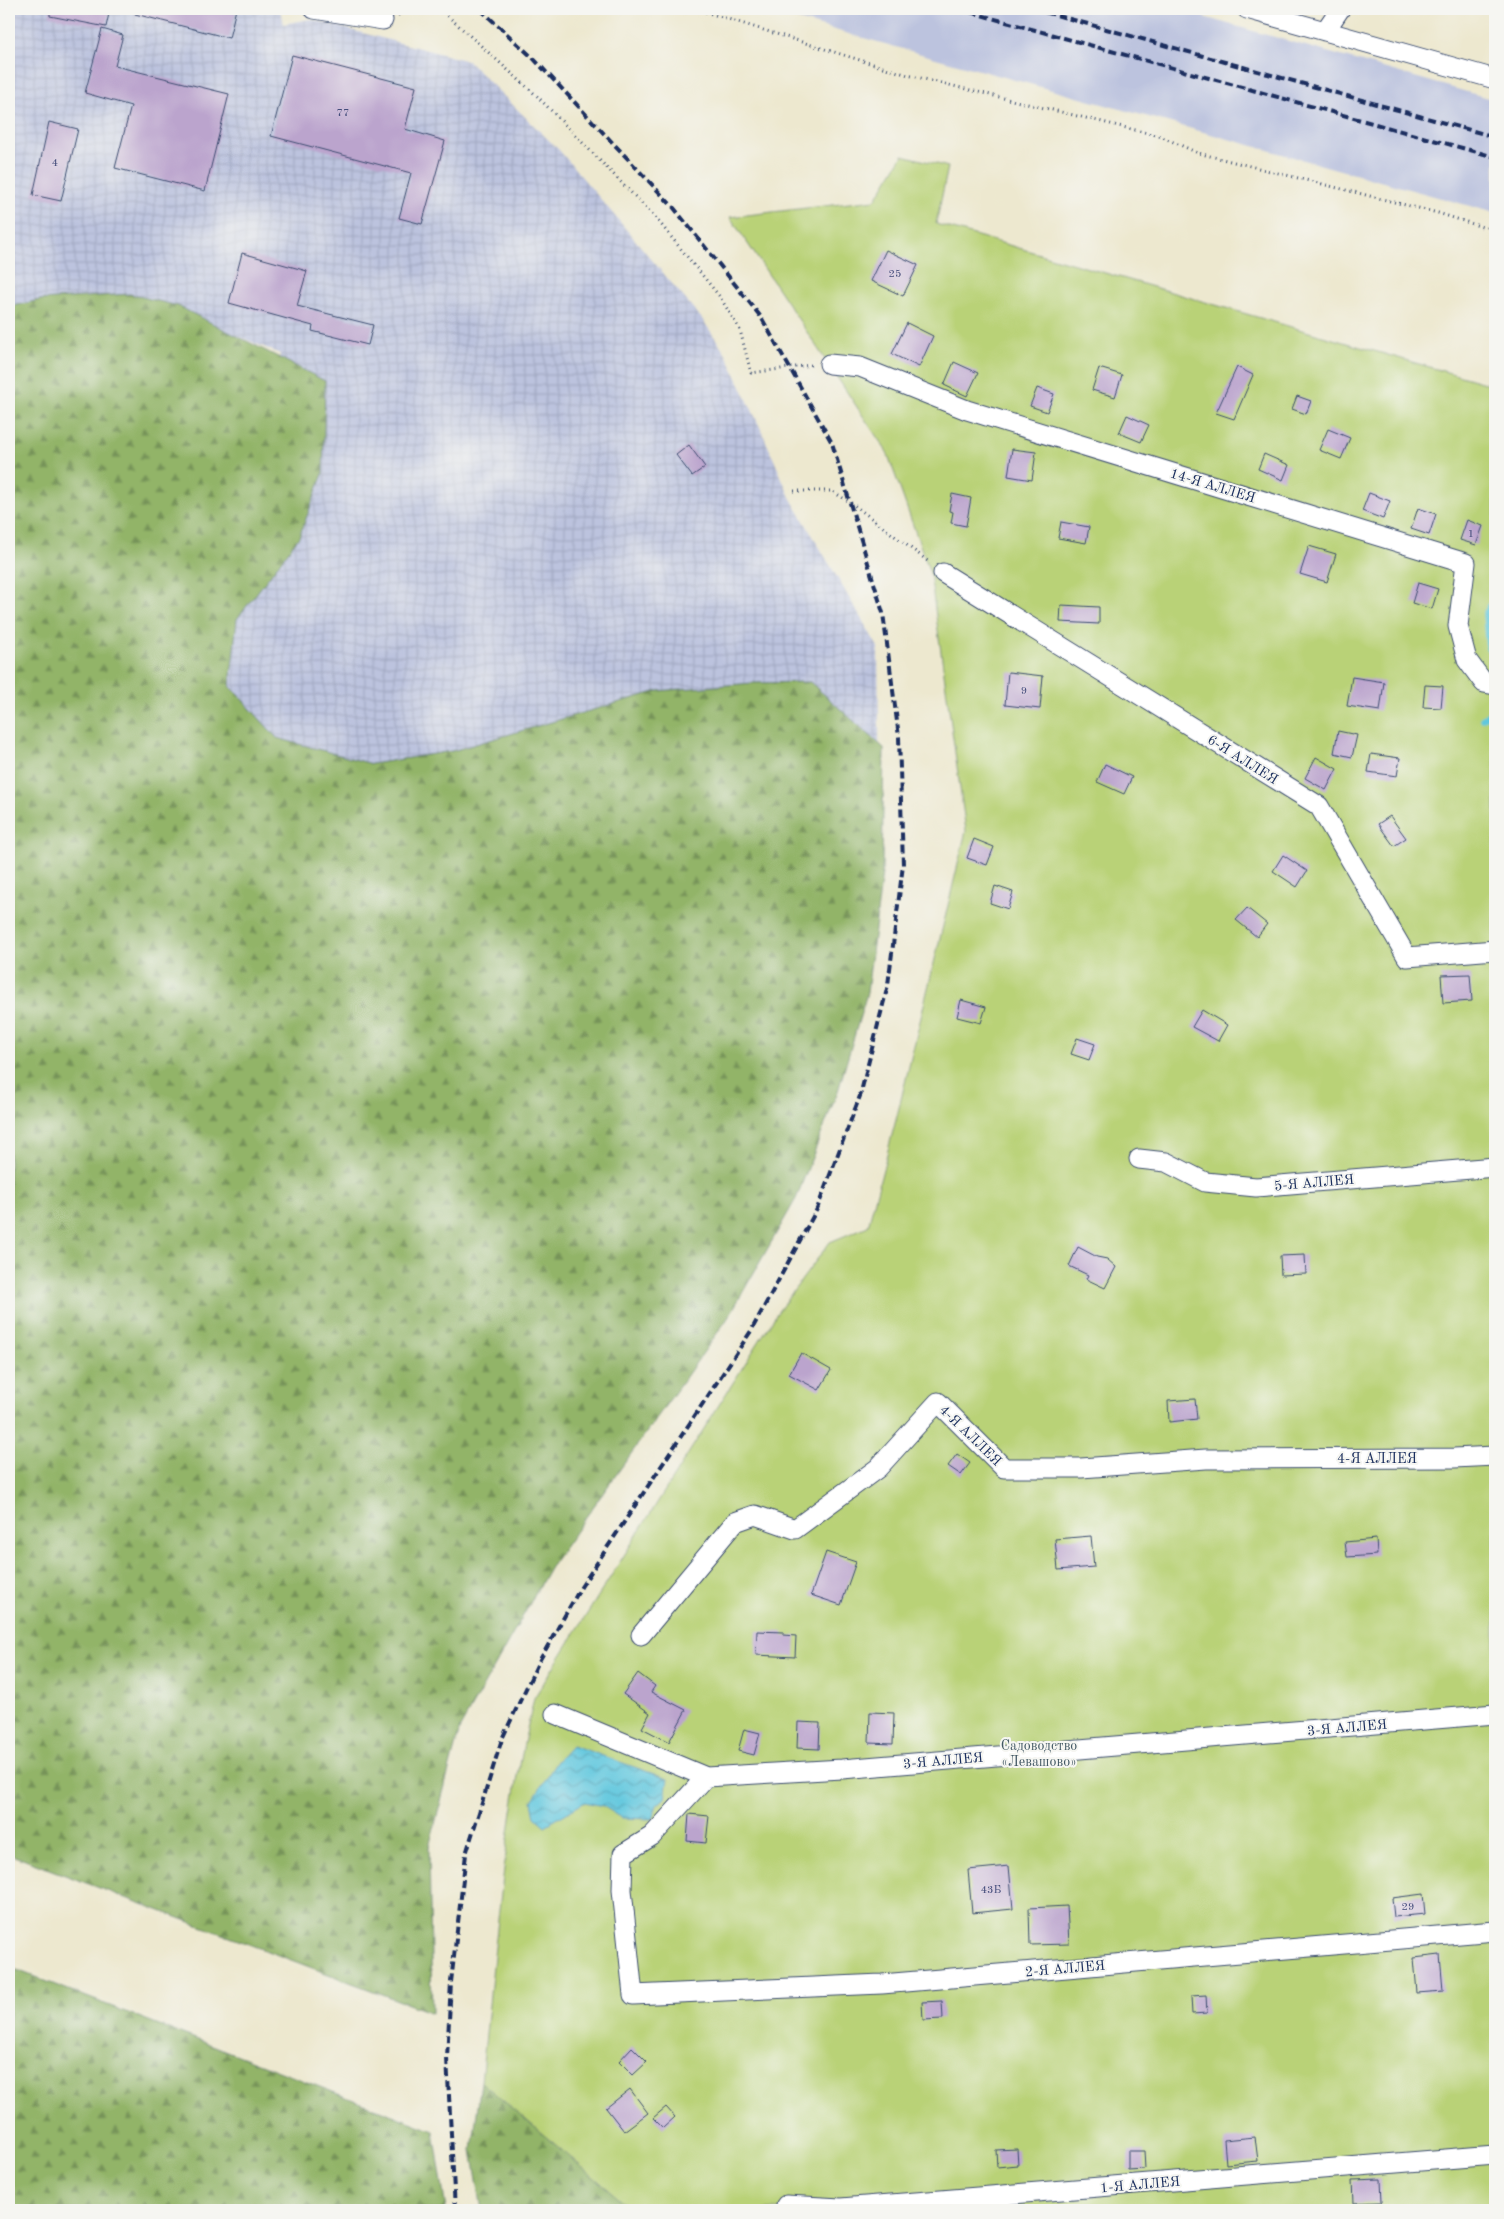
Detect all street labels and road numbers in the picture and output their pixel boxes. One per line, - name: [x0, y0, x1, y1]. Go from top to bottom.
- street label: 14-Я АЛЛЕЯ: [1168, 466, 1257, 506]
- street label: 6-Я АЛЛЕЯ: [1205, 733, 1280, 787]
- street label: 5-Я АЛЛЕЯ: [1274, 1173, 1355, 1193]
- street label: 4-Я АЛЛЕЯ: [937, 1403, 1004, 1469]
- street label: 4-Я АЛЛЕЯ: [1337, 1452, 1417, 1466]
- street label: 3-Я АЛЛЕЯ: [1307, 1718, 1388, 1738]
- street label: 3-Я АЛЛЕЯ: [903, 1751, 984, 1771]
- street label: 2-Я АЛЛЕЯ: [1025, 1959, 1106, 1979]
- street label: 1-Я АЛЛЕЯ: [1100, 2175, 1181, 2195]

